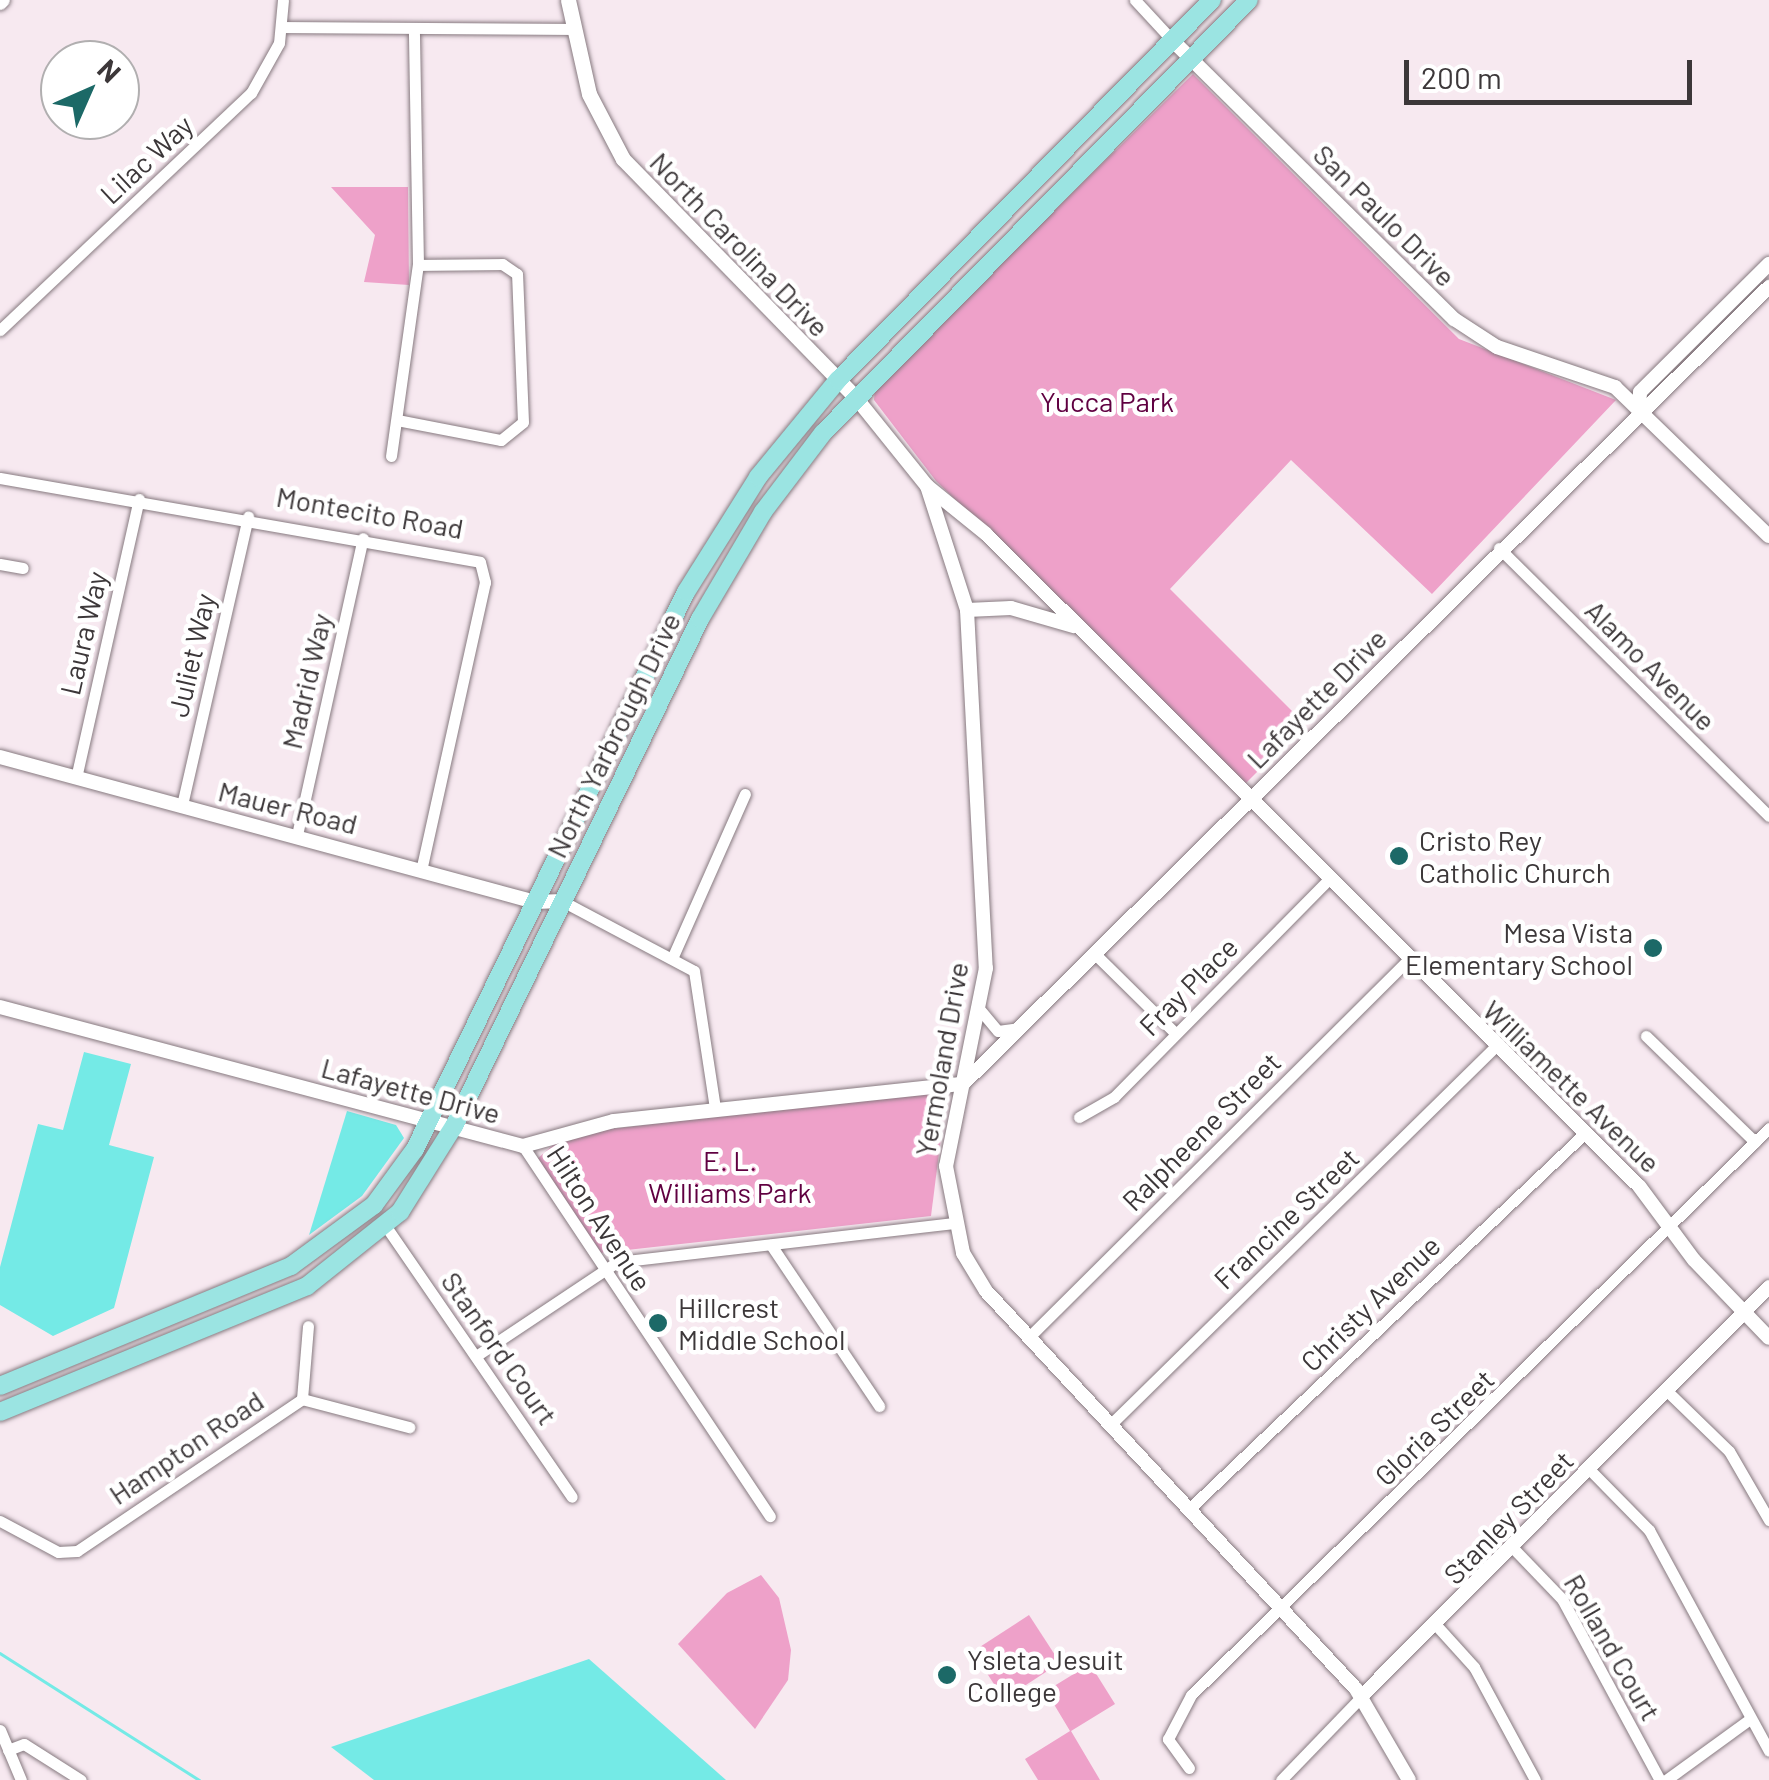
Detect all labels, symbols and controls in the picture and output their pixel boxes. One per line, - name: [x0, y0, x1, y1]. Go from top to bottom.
- north arrow: [40, 40, 140, 140]
- scale bar: [1409, 40, 1696, 102]
- text: N: [91, 52, 128, 89]
- text: 200 m: [1421, 59, 1502, 95]
- street label: Lilac Way: [93, 108, 199, 210]
- street label: San Paulo Drive: [1307, 137, 1463, 293]
- street label: North Carolina Drive: [644, 145, 836, 343]
- park label: Yucca Park: [1040, 384, 1174, 418]
- street label: Montecito Road: [274, 479, 466, 545]
- street label: Laura Way: [53, 568, 113, 698]
- street label: Juliet Way: [161, 590, 221, 720]
- street label: Alamo Avenue: [1579, 593, 1723, 737]
- street label: North Yarbrough Drive: [539, 607, 687, 863]
- street label: Madrid Way: [274, 610, 338, 752]
- street label: Lafayette Drive: [1239, 621, 1393, 775]
- street label: Mauer Road: [215, 774, 361, 840]
- place label: Cristo Rey Catholic Church: [1419, 823, 1611, 889]
- marker: Cristo Rey Catholic Church: [1388, 845, 1410, 867]
- place label: Mesa Vista Elementary School: [1405, 915, 1633, 981]
- street label: Fray Place: [1132, 930, 1244, 1042]
- marker: Mesa Vista Elementary School: [1642, 937, 1664, 959]
- street label: Yermoland Drive: [907, 959, 975, 1159]
- street label: Williamette Avenue: [1476, 993, 1668, 1179]
- street label: Ralpheene Street: [1115, 1045, 1287, 1217]
- street label: Lafayette Drive: [318, 1050, 504, 1130]
- street label: Hilton Avenue: [541, 1139, 659, 1297]
- street label: Francine Street: [1207, 1140, 1365, 1296]
- park label: E. L. Williams Park: [648, 1143, 812, 1209]
- street label: Christy Avenue: [1293, 1228, 1447, 1378]
- street label: Stanford Court: [435, 1265, 565, 1431]
- place label: Hillcrest Middle School: [678, 1290, 845, 1356]
- marker: Hillcrest Middle School: [647, 1312, 669, 1334]
- street label: Gloria Street: [1367, 1362, 1501, 1492]
- street label: Hampton Road: [102, 1383, 270, 1511]
- street label: Stanley Street: [1436, 1444, 1580, 1590]
- street label: Rolland Court: [1558, 1568, 1668, 1726]
- place label: Ysleta Jesuit College: [967, 1642, 1124, 1708]
- marker: Ysleta Jesuit College: [936, 1664, 958, 1686]

